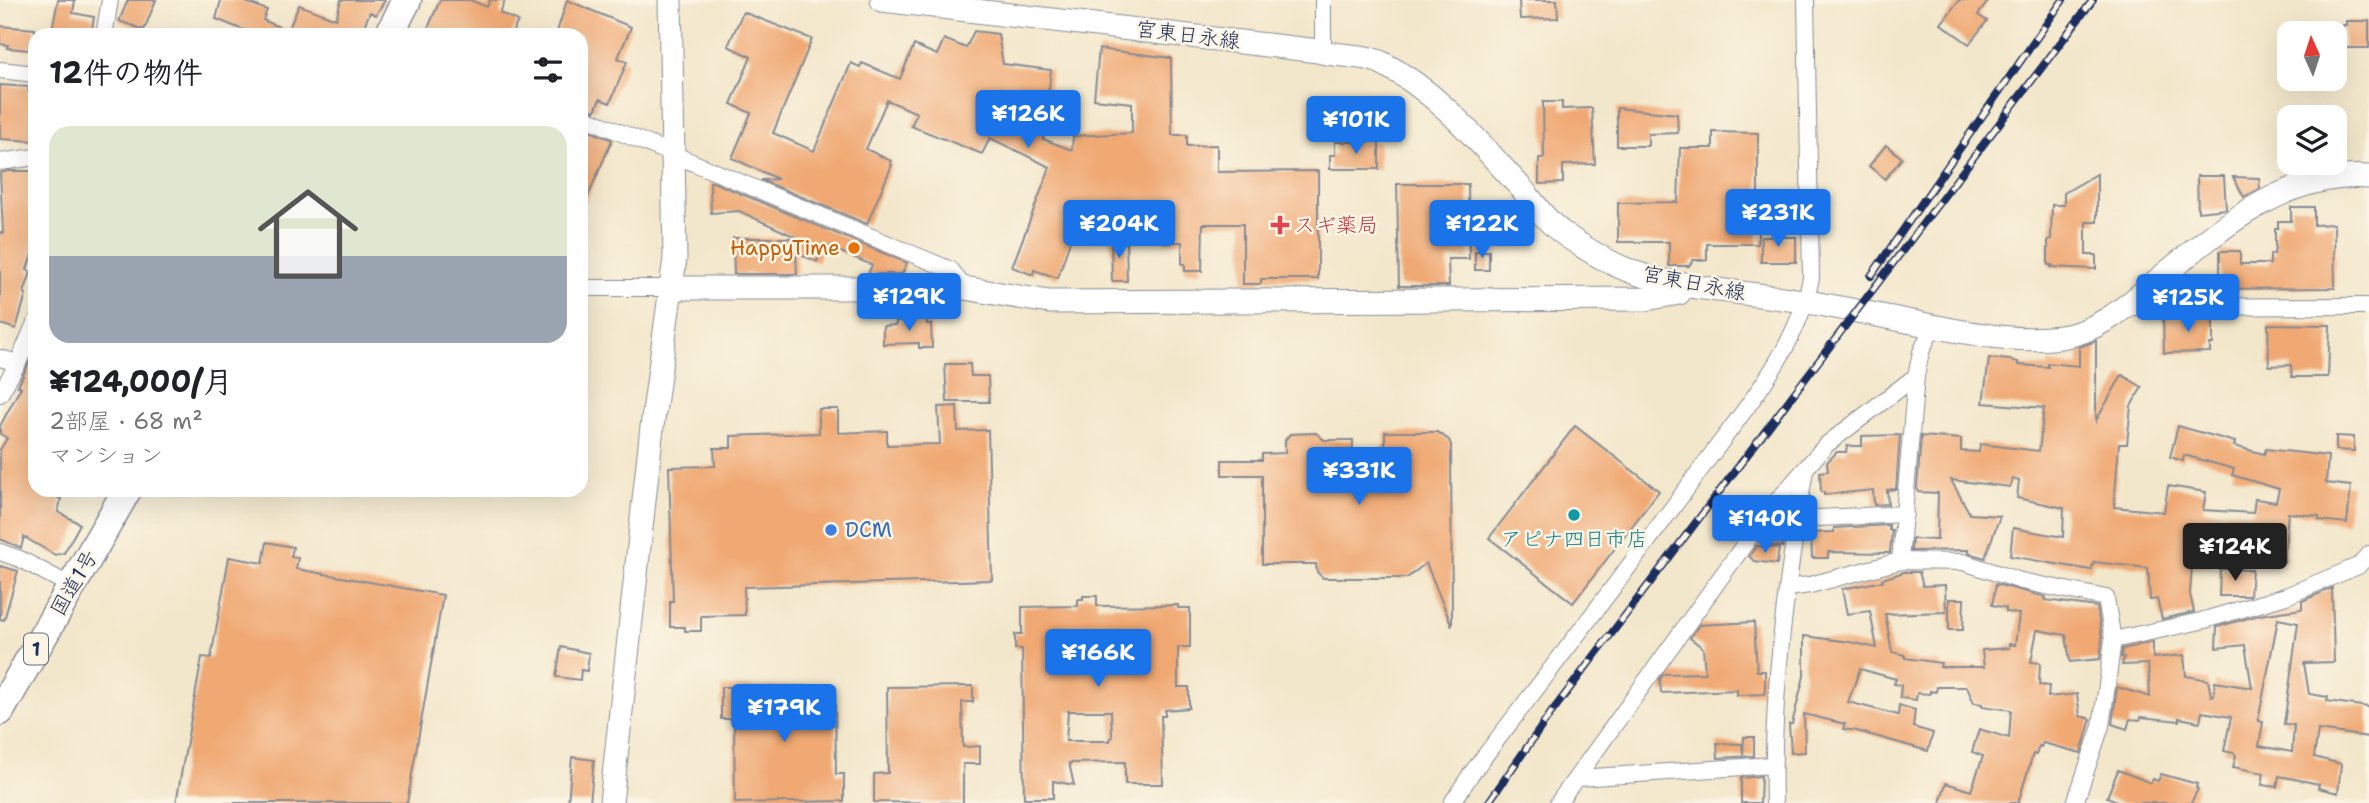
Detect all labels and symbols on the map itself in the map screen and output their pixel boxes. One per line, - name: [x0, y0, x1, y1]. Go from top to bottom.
- street label: 宮東日永線: [1134, 15, 1242, 55]
- north arrow: [2277, 21, 2347, 91]
- pin: ¥126K: [979, 90, 1077, 150]
- pin: ¥101K: [1307, 96, 1405, 156]
- pin: ¥231K: [1729, 190, 1827, 249]
- pin: ¥204K: [1070, 201, 1168, 260]
- pin: ¥122K: [1433, 201, 1531, 260]
- place label: スギ薬局: [1294, 211, 1378, 239]
- marker: スギ薬局: [1272, 217, 1288, 233]
- place label: HappyTime: [730, 234, 840, 262]
- marker: HappyTime: [846, 240, 862, 256]
- street label: 宮東日永線: [1640, 259, 1748, 307]
- pin: ¥129K: [860, 274, 958, 333]
- pin: ¥125K: [2139, 274, 2237, 334]
- pin: ¥331K: [1310, 448, 1408, 507]
- pin: ¥140K: [1716, 496, 1814, 555]
- marker: アピナ四日市店: [1566, 507, 1582, 523]
- place label: DCM: [845, 516, 892, 544]
- marker: DCM: [823, 522, 839, 538]
- pin: ¥124K: [2186, 524, 2284, 583]
- place label: アピナ四日市店: [1501, 525, 1648, 553]
- street label: 国道1号: [44, 545, 104, 621]
- pin: ¥166K: [1049, 630, 1147, 689]
- road number: 1: [24, 634, 48, 664]
- pin: ¥179K: [735, 684, 833, 744]

